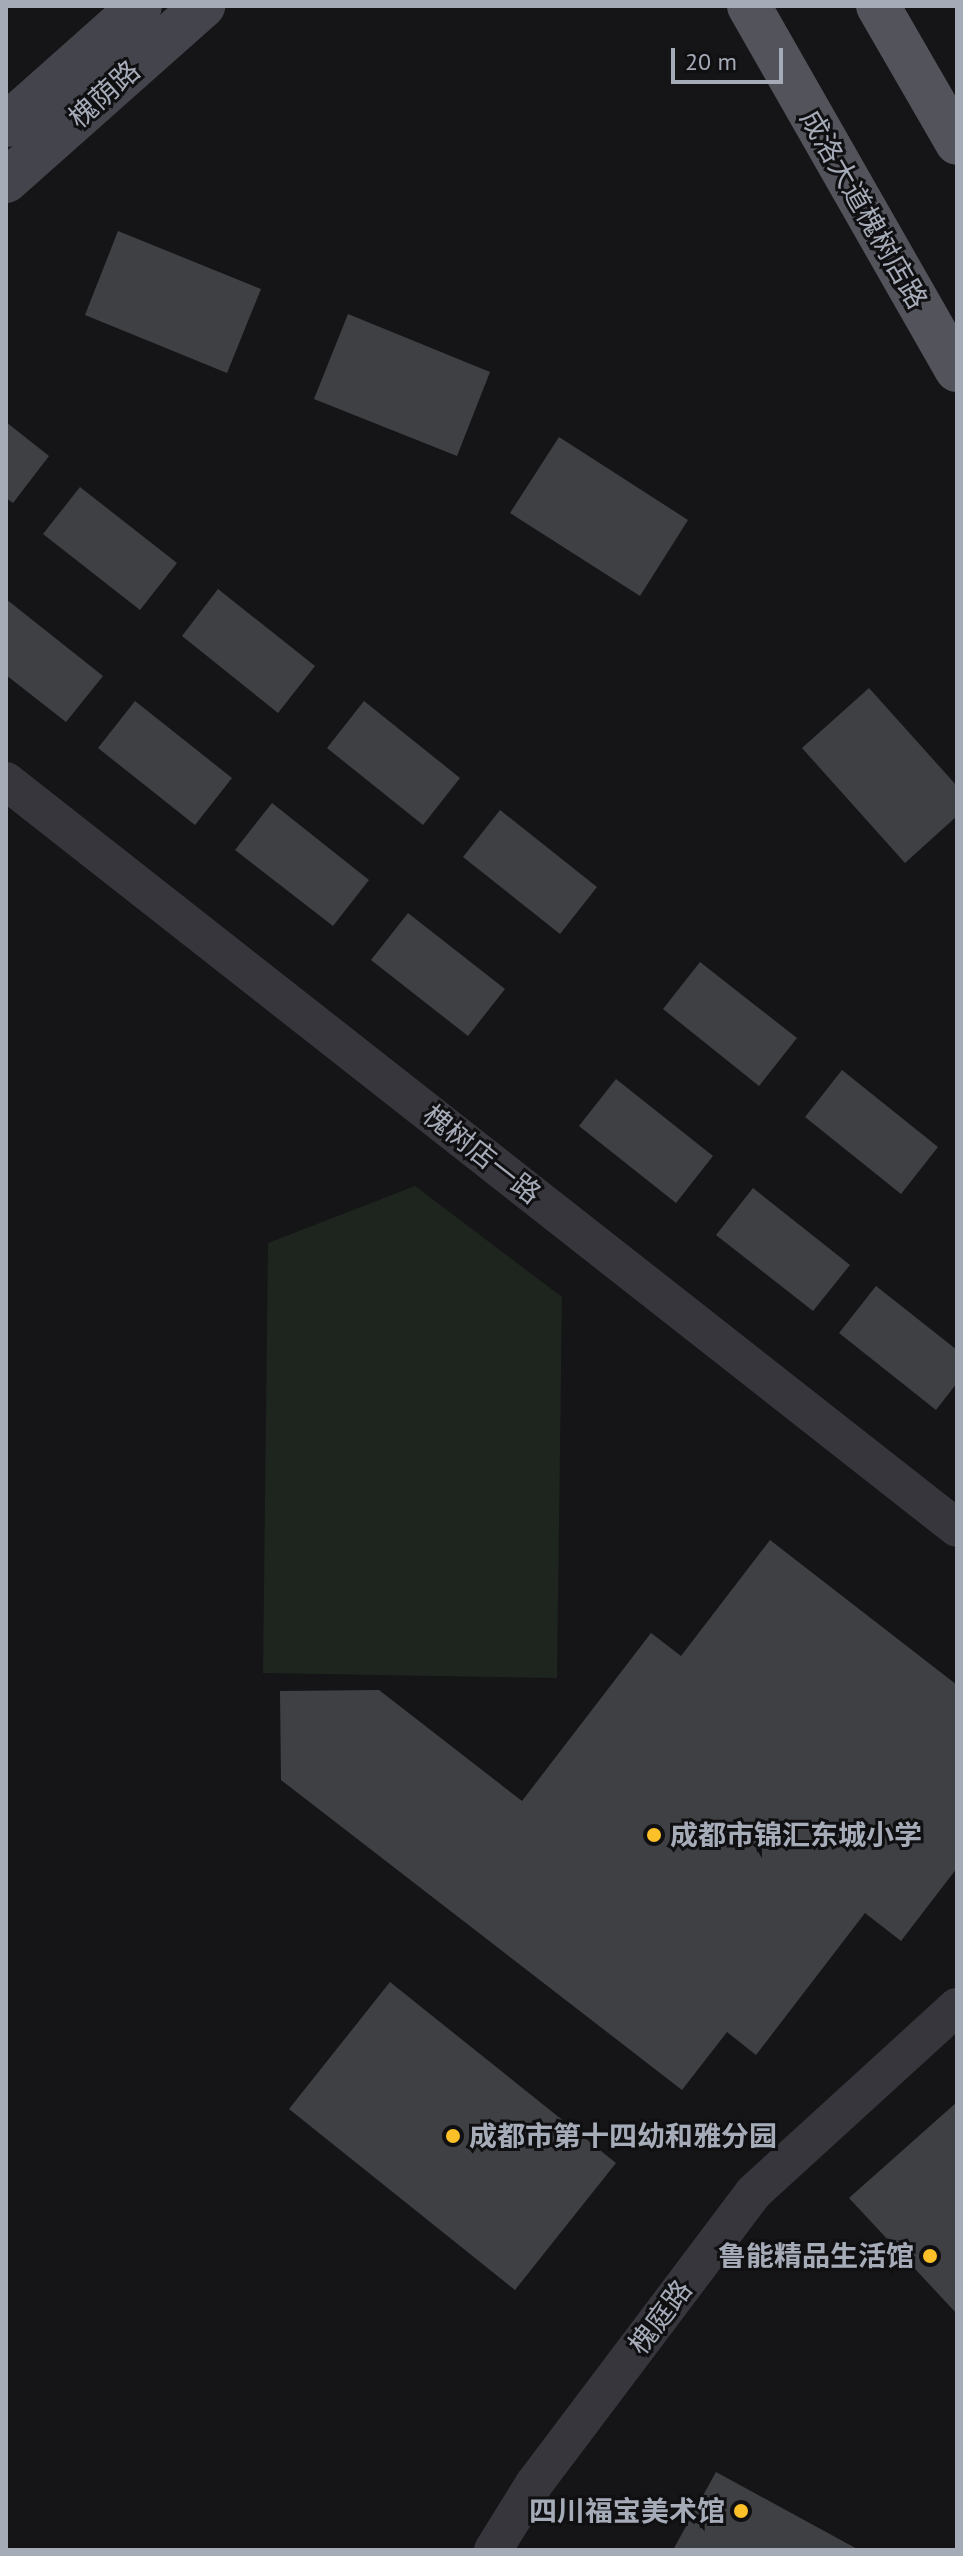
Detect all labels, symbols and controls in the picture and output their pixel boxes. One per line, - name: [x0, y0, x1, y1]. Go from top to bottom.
- scale bar: [675, 32, 787, 82]
- text: 20 m: [685, 46, 737, 77]
- street label: 槐荫路: [62, 53, 146, 135]
- street label: 成洛大道槐树店路: [793, 104, 935, 314]
- street label: 槐树店一路: [416, 1098, 548, 1210]
- place label: 成都市锦汇东城小学: [670, 1818, 922, 1852]
- marker: 成都市锦汇东城小学: [645, 1826, 663, 1844]
- place label: 成都市第十四幼和雅分园: [469, 2119, 777, 2153]
- marker: 成都市第十四幼和雅分园: [444, 2127, 462, 2145]
- place label: 鲁能精品生活馆: [718, 2239, 914, 2273]
- marker: 鲁能精品生活馆: [921, 2247, 939, 2265]
- street label: 槐庭路: [621, 2273, 699, 2361]
- place label: 四川福宝美术馆: [529, 2494, 725, 2528]
- marker: 四川福宝美术馆: [732, 2502, 750, 2520]

